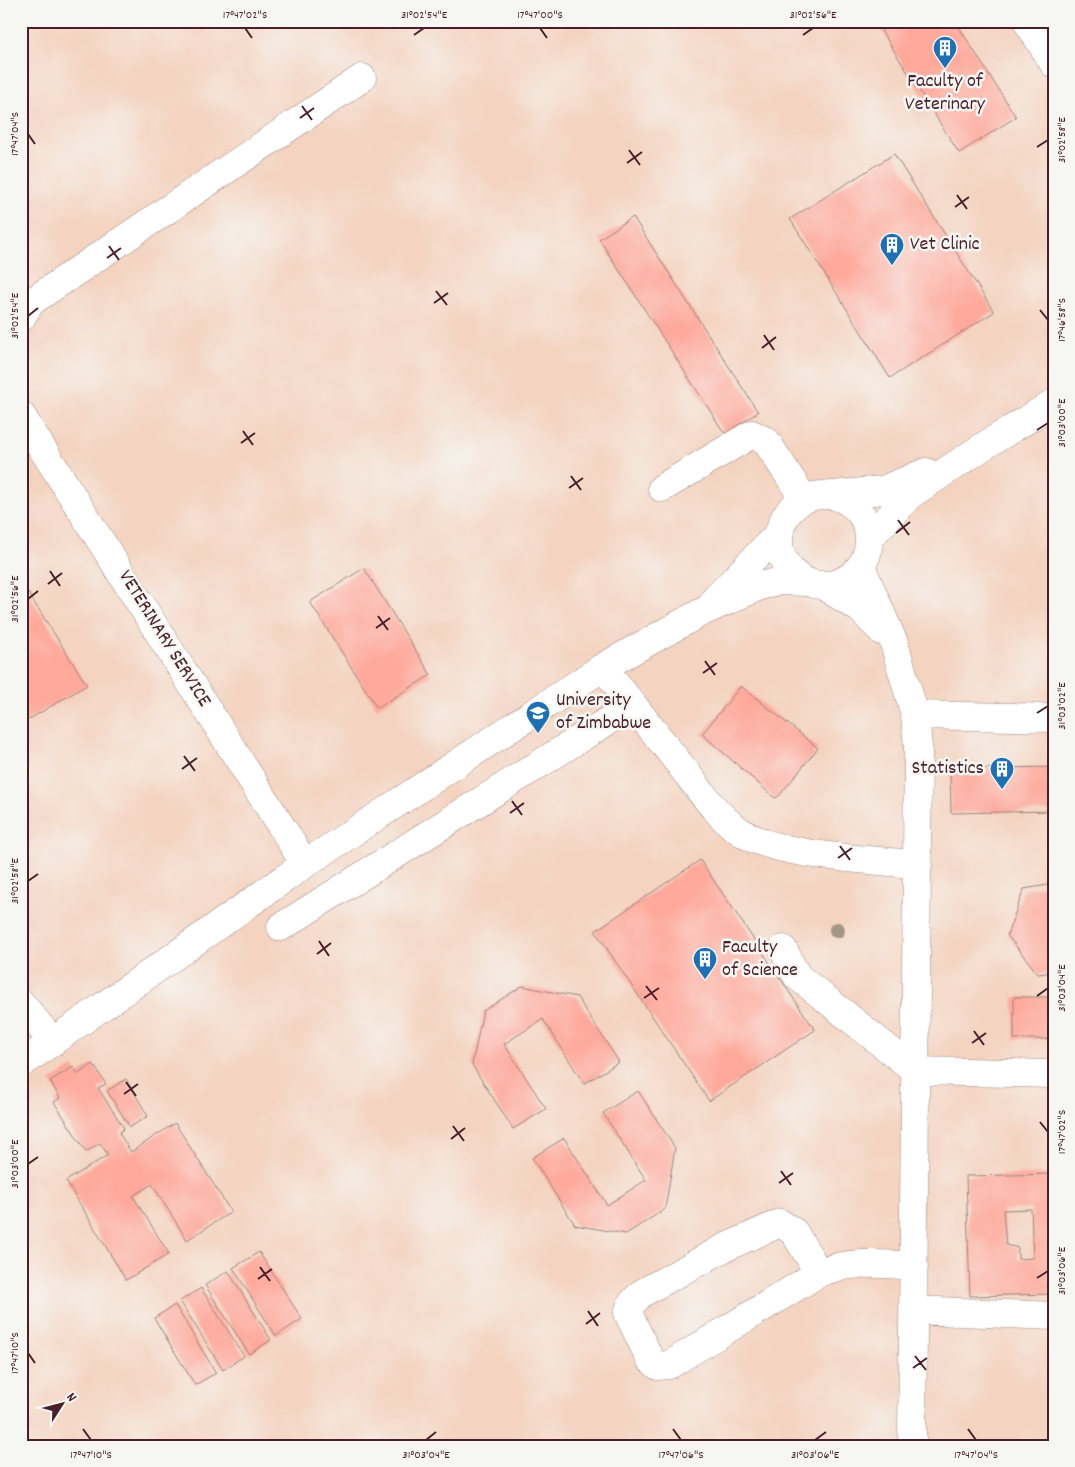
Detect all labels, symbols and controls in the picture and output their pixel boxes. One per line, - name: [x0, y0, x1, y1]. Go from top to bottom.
- text: 17°47'02"S: [223, 7, 267, 24]
- text: 31°02'54"E: [401, 7, 448, 24]
- text: 17°47'00"S: [517, 7, 563, 24]
- text: 31°02'56"E: [789, 7, 837, 24]
- building icon: Faculty of Veterinary: [932, 35, 958, 69]
- place label: Faculty of Veterinary: [905, 68, 986, 119]
- text: 17°47'04"S: [7, 112, 24, 156]
- text: 31°02'58"E: [1054, 116, 1071, 163]
- place label: Vet Clinic: [910, 231, 980, 259]
- building icon: Vet Clinic: [879, 232, 905, 266]
- text: 31°02'54"E: [7, 292, 24, 339]
- text: 17°46'58"S: [1054, 298, 1071, 342]
- text: 31°03'00"E: [1054, 398, 1071, 447]
- street label: VETERINARY SERVICE: [111, 565, 217, 713]
- text: 31°02'56"E: [7, 575, 24, 623]
- text: 31°03'02"E: [1054, 682, 1071, 730]
- place label: University of Zimbabwe: [556, 687, 651, 738]
- school or university icon: University of Zimbabwe: [525, 700, 551, 734]
- place label: Statistics: [911, 755, 984, 783]
- building icon: Statistics: [989, 756, 1015, 790]
- text: 31°02'58"E: [7, 857, 24, 904]
- place label: Faculty of Science: [722, 934, 798, 985]
- building icon: Faculty of Science: [692, 946, 718, 980]
- text: 31°03'04"E: [1054, 964, 1071, 1012]
- text: 17°47'02"S: [1054, 1110, 1071, 1154]
- text: 31°03'00"E: [7, 1139, 24, 1188]
- text: 31°03'06"E: [1054, 1246, 1071, 1295]
- text: 17°47'10"S: [7, 1332, 24, 1374]
- north arrow: [38, 1380, 88, 1430]
- text: N: [61, 1389, 81, 1406]
- text: 17°47'10"S: [70, 1447, 112, 1464]
- text: 31°03'04"E: [402, 1447, 450, 1464]
- text: 17°47'06"S: [658, 1447, 704, 1464]
- text: 31°03'06"E: [791, 1447, 840, 1464]
- text: 17°47'04"S: [954, 1447, 998, 1464]

